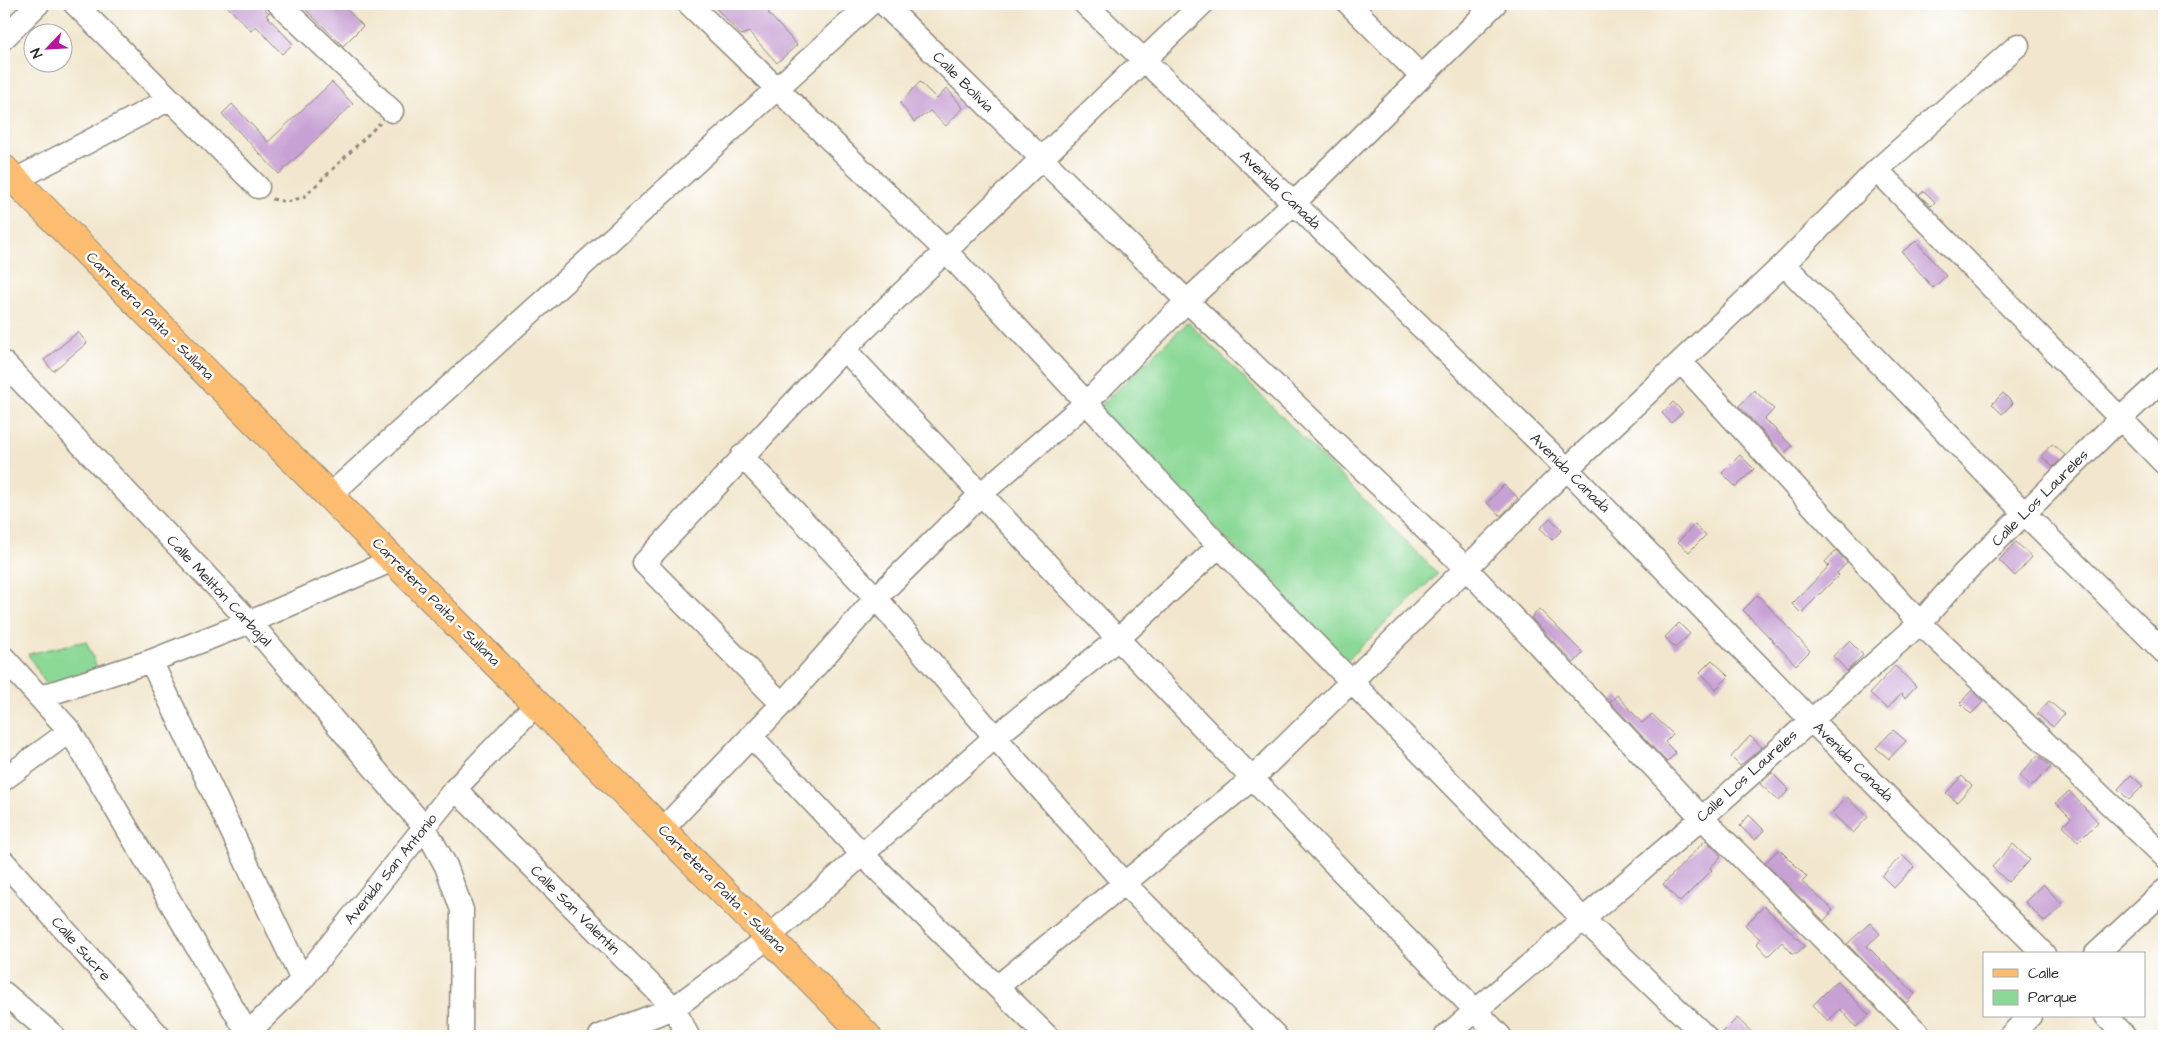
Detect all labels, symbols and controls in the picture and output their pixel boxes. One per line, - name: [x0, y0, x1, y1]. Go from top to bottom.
- north arrow: [22, 22, 72, 72]
- text: N: [26, 45, 48, 61]
- street label: Calle Bolivia: [928, 47, 998, 117]
- street label: Avenida Canadá: [1235, 146, 1325, 234]
- street label: Carretera Paita - Sullana: [81, 247, 219, 385]
- street label: Avenida Canadá: [1525, 428, 1615, 518]
- street label: Calle Los Laureles: [1987, 444, 2094, 551]
- street label: Calle Melitón Carbajal: [162, 531, 276, 651]
- street label: Carretera Paita - Sullana: [367, 533, 505, 671]
- street label: Avenida Canadá: [1808, 717, 1898, 807]
- street label: Calle Los Laureles: [1692, 725, 1802, 827]
- street label: Avenida San Antonio: [340, 809, 443, 929]
- street label: Carretera Paita - Sullana: [653, 820, 791, 958]
- street label: Calle San Valentín: [526, 861, 625, 960]
- street label: Calle Sucre: [46, 912, 116, 986]
- legend: [1983, 952, 2146, 1018]
- text: Calle: [2028, 963, 2059, 984]
- text: Parque: [2028, 987, 2077, 1008]

